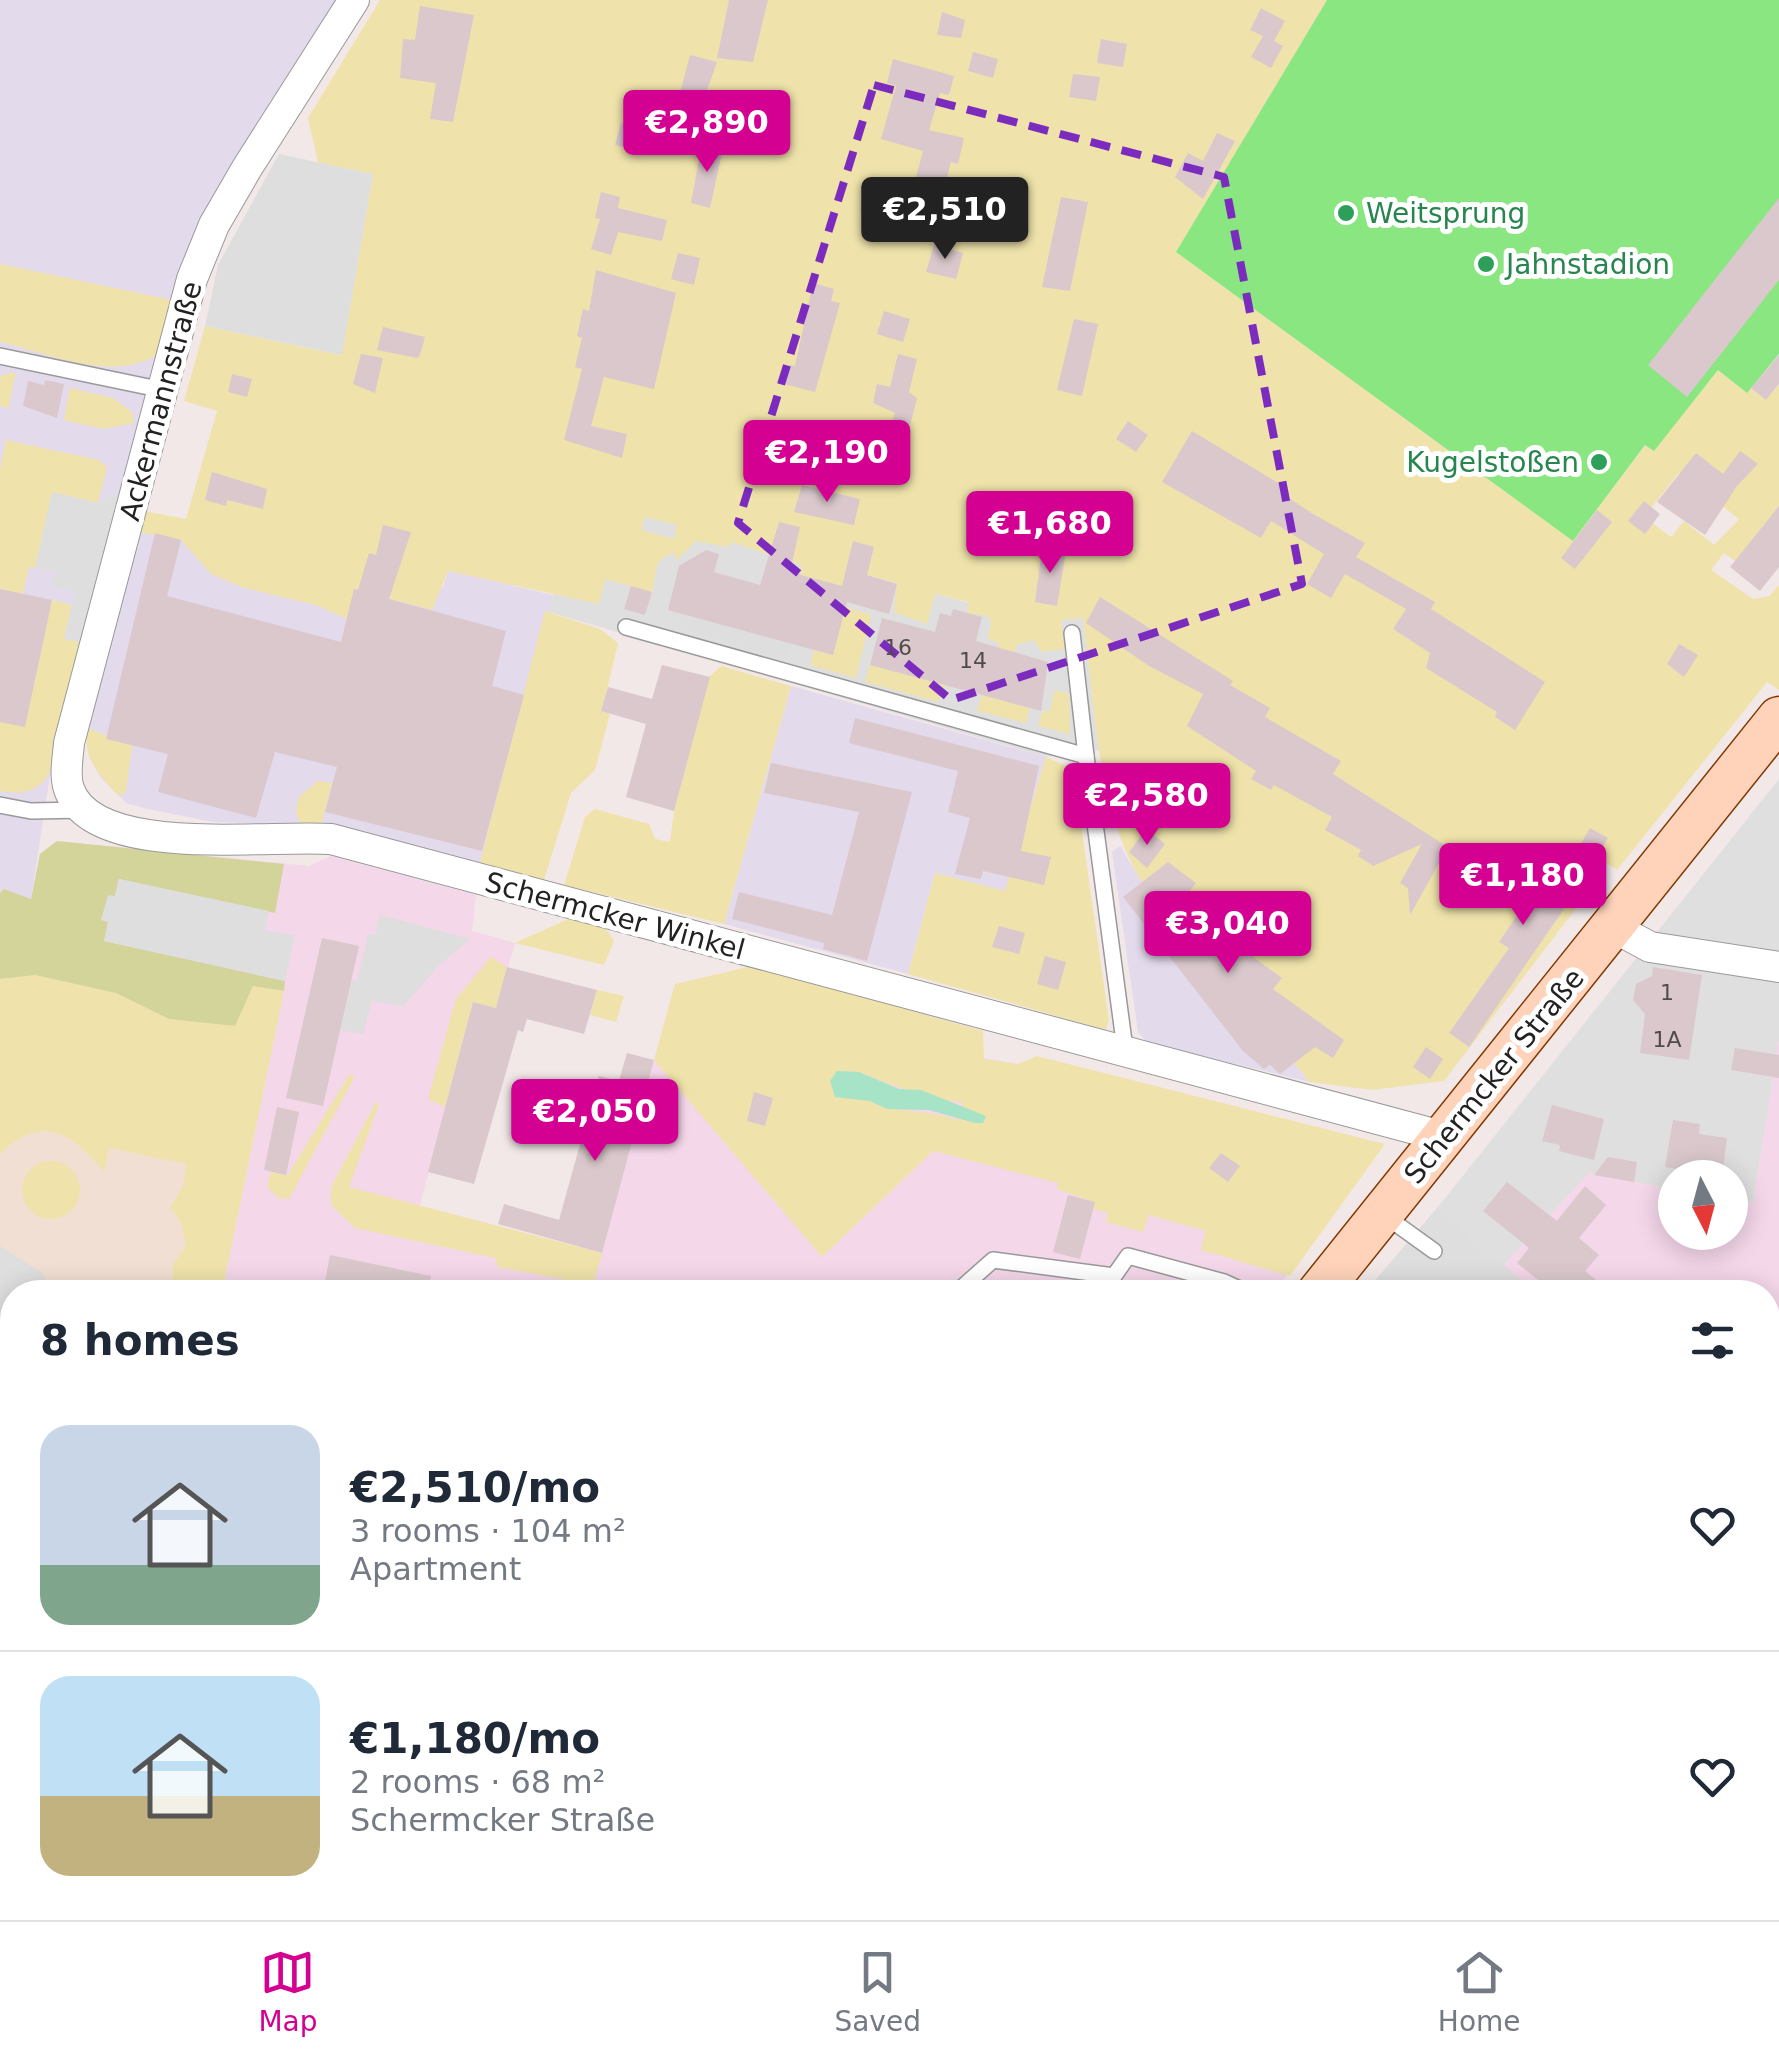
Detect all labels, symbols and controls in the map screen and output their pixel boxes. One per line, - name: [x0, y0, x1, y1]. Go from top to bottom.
- pin: €2,890: [626, 90, 788, 175]
- text: €2,890: [645, 103, 769, 141]
- pin: €2,510: [864, 177, 1026, 262]
- text: €2,510: [883, 190, 1007, 228]
- place label: Weitsprung: [1366, 197, 1525, 230]
- marker: Weitsprung: [1335, 202, 1357, 224]
- place label: Jahnstadion: [1504, 248, 1670, 281]
- marker: Jahnstadion: [1475, 253, 1497, 275]
- street label: Ackermannstraße: [113, 278, 209, 524]
- pin: €2,190: [746, 420, 908, 505]
- text: €2,190: [765, 433, 889, 471]
- place label: Kugelstoßen: [1406, 446, 1579, 479]
- marker: Kugelstoßen: [1588, 451, 1610, 473]
- pin: €1,680: [969, 491, 1131, 576]
- text: €1,680: [988, 504, 1112, 542]
- house number: 16: [884, 635, 912, 660]
- house number: 14: [959, 648, 987, 673]
- pin: €2,580: [1066, 763, 1228, 848]
- text: €2,580: [1085, 776, 1209, 814]
- pin: €1,180: [1442, 843, 1604, 928]
- text: €1,180: [1461, 856, 1585, 894]
- street label: Schermcker Winkel: [482, 865, 748, 967]
- pin: €3,040: [1147, 891, 1309, 976]
- text: €3,040: [1166, 904, 1290, 942]
- street label: Schermcker Straße: [1397, 962, 1591, 1190]
- house number: 1: [1660, 980, 1674, 1005]
- house number: 1A: [1652, 1027, 1682, 1052]
- pin: €2,050: [514, 1079, 676, 1164]
- text: €2,050: [533, 1092, 657, 1130]
- north arrow: [1658, 1160, 1748, 1250]
- map controls: [1658, 1160, 1748, 1250]
- icon: filters: [1685, 1313, 1740, 1368]
- text: 8 homes: [40, 1316, 240, 1365]
- text: €2,510/mo: [350, 1463, 600, 1512]
- icon: home: [120, 1465, 240, 1585]
- icon: heart: [1685, 1498, 1740, 1553]
- text: 3 rooms · 104 m²: [350, 1512, 626, 1550]
- text: Apartment: [350, 1550, 521, 1588]
- text: €1,180/mo: [350, 1714, 600, 1763]
- icon: home: [120, 1716, 240, 1836]
- icon: heart: [1685, 1749, 1740, 1804]
- text: 2 rooms · 68 m²: [350, 1763, 605, 1801]
- text: Schermcker Straße: [350, 1801, 655, 1839]
- tab: Map: [258, 1945, 318, 2038]
- tab: Saved: [834, 1945, 921, 2038]
- tab: Home: [1438, 1945, 1521, 2038]

